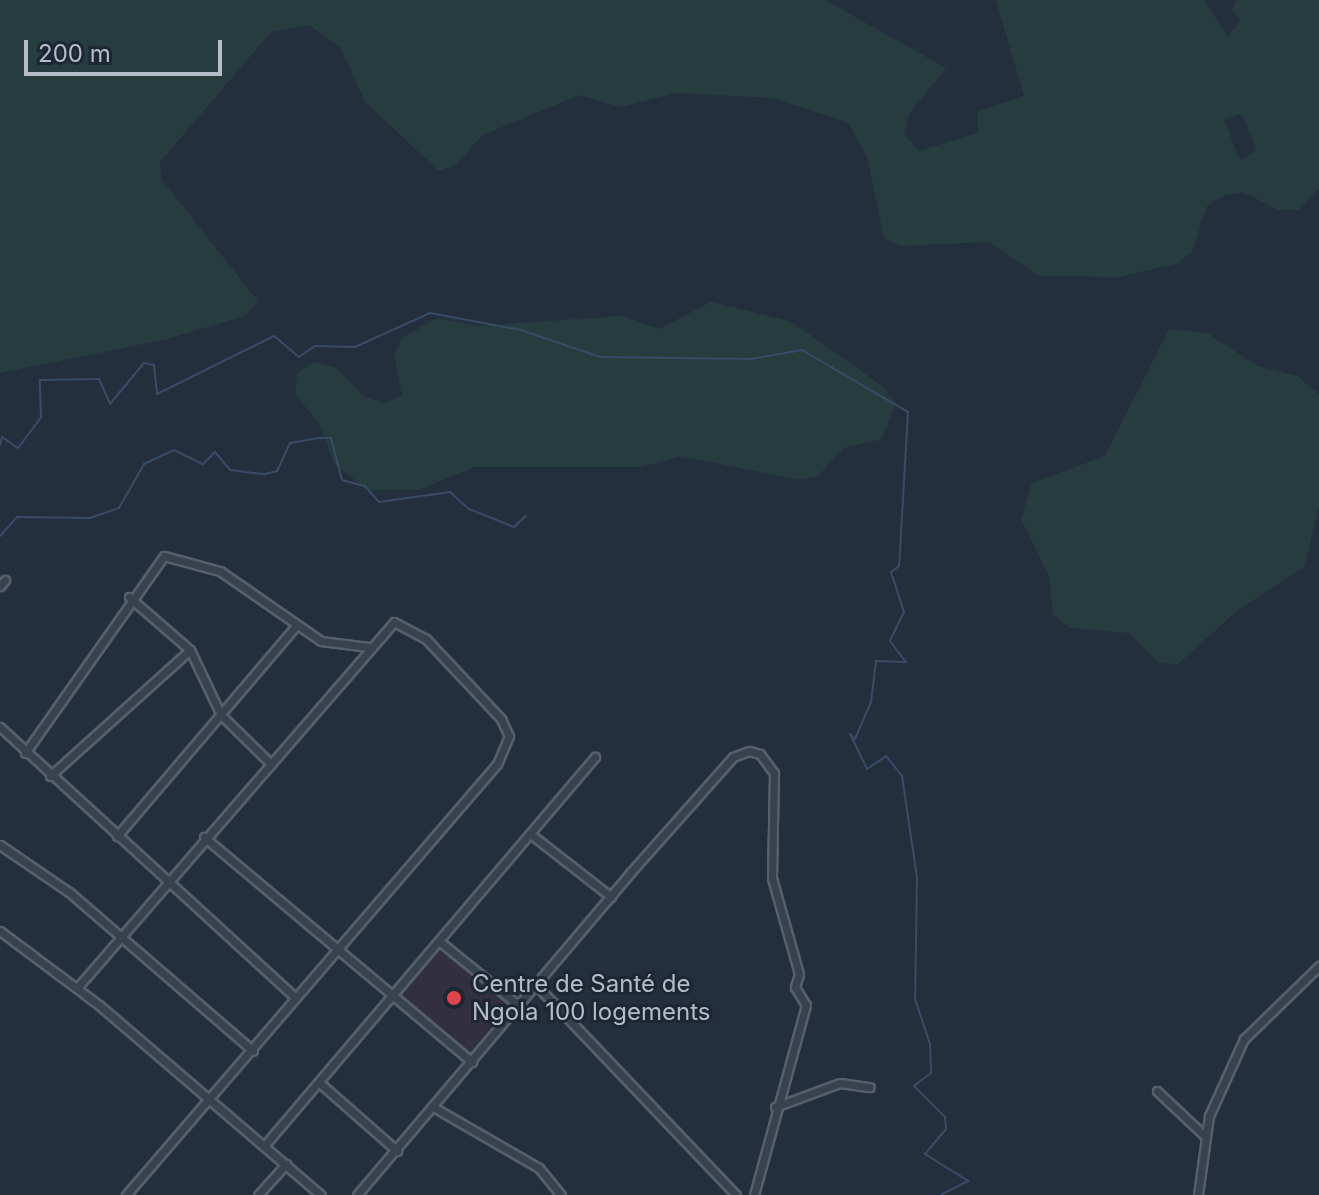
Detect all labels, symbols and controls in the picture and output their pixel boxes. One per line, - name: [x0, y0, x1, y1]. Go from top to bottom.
- scale bar: [28, 24, 226, 74]
- text: 200 m: [38, 39, 111, 68]
- place label: Centre de Santé de Ngola 100 logements: [472, 970, 710, 1026]
- marker: Centre de Santé de Ngola 100 logements: [443, 987, 465, 1009]

